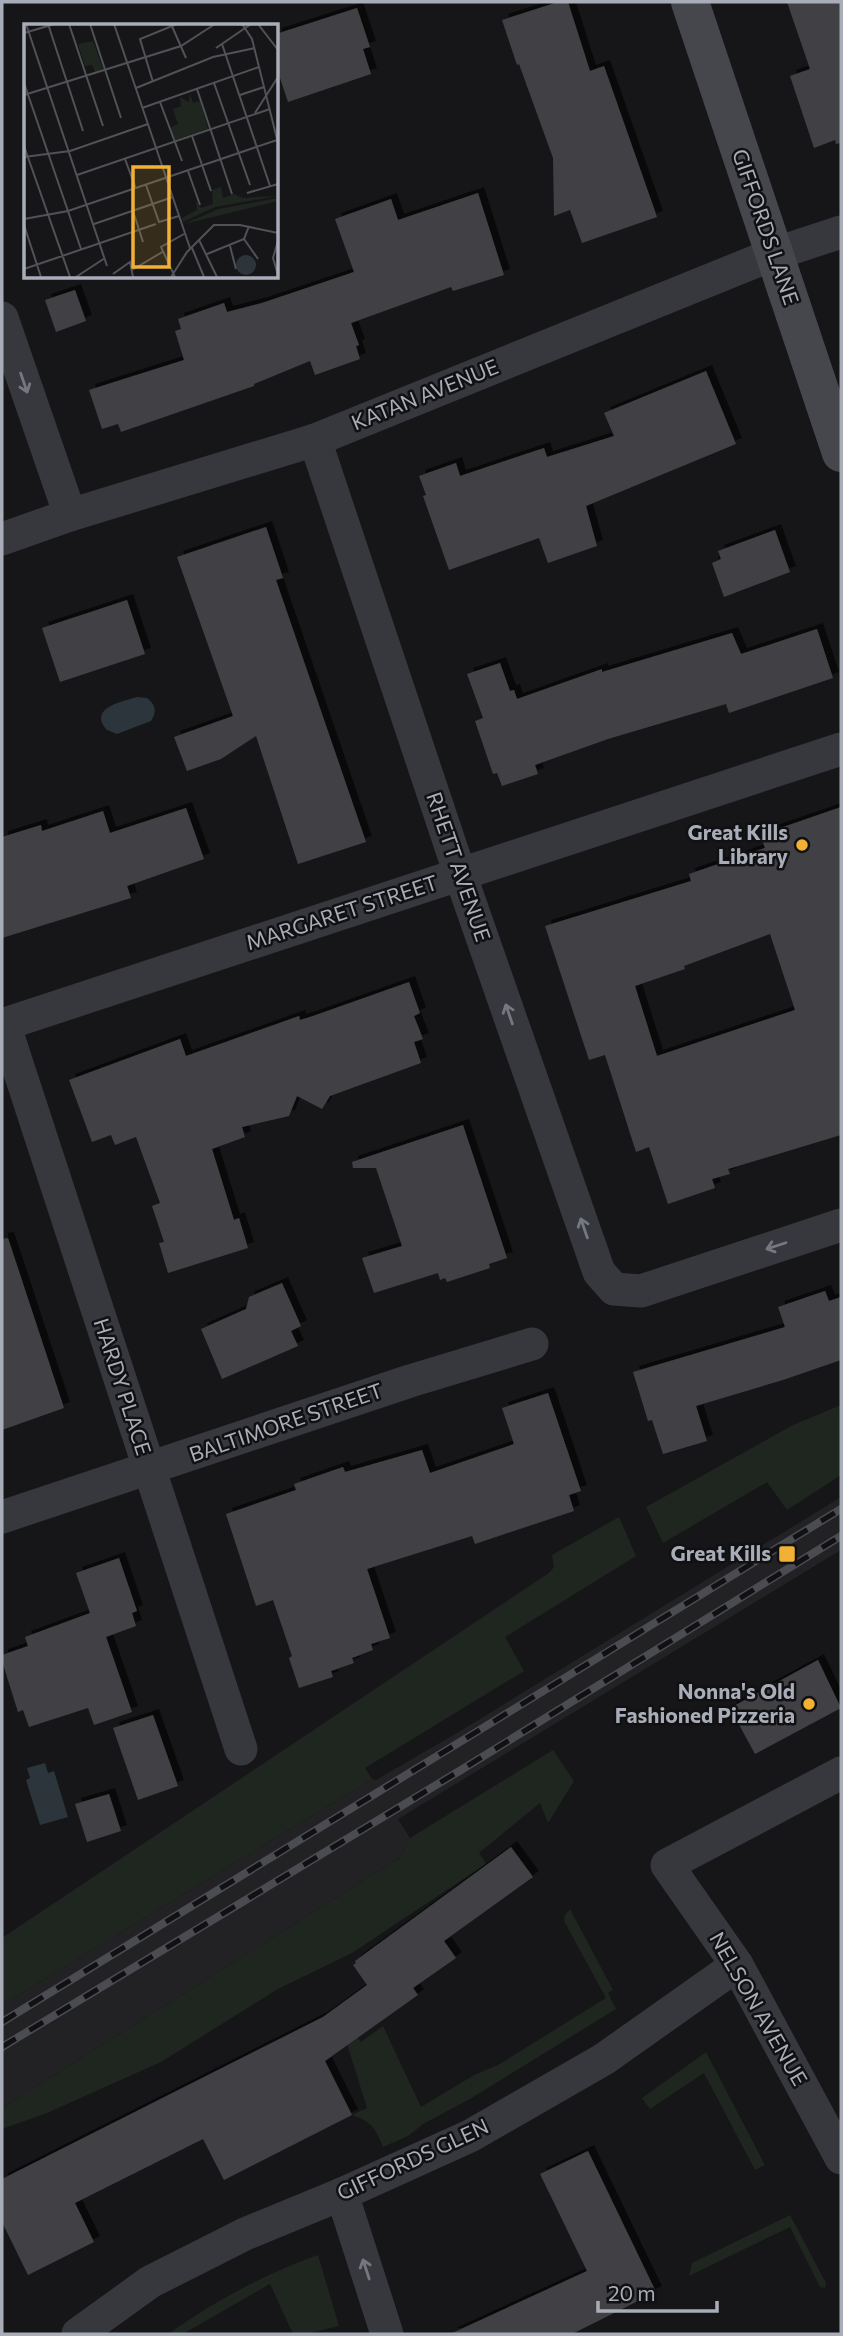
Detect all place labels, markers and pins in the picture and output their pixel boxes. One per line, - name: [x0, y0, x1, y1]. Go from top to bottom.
- place label: Great Kills Library: [688, 819, 788, 868]
- marker: Great Kills Library: [794, 837, 810, 853]
- place label: Great Kills: [671, 1540, 771, 1565]
- marker: Great Kills: [777, 1544, 797, 1564]
- place label: Nonna's Old Fashioned Pizzeria: [615, 1678, 795, 1727]
- marker: Nonna's Old Fashioned Pizzeria: [801, 1696, 817, 1712]

